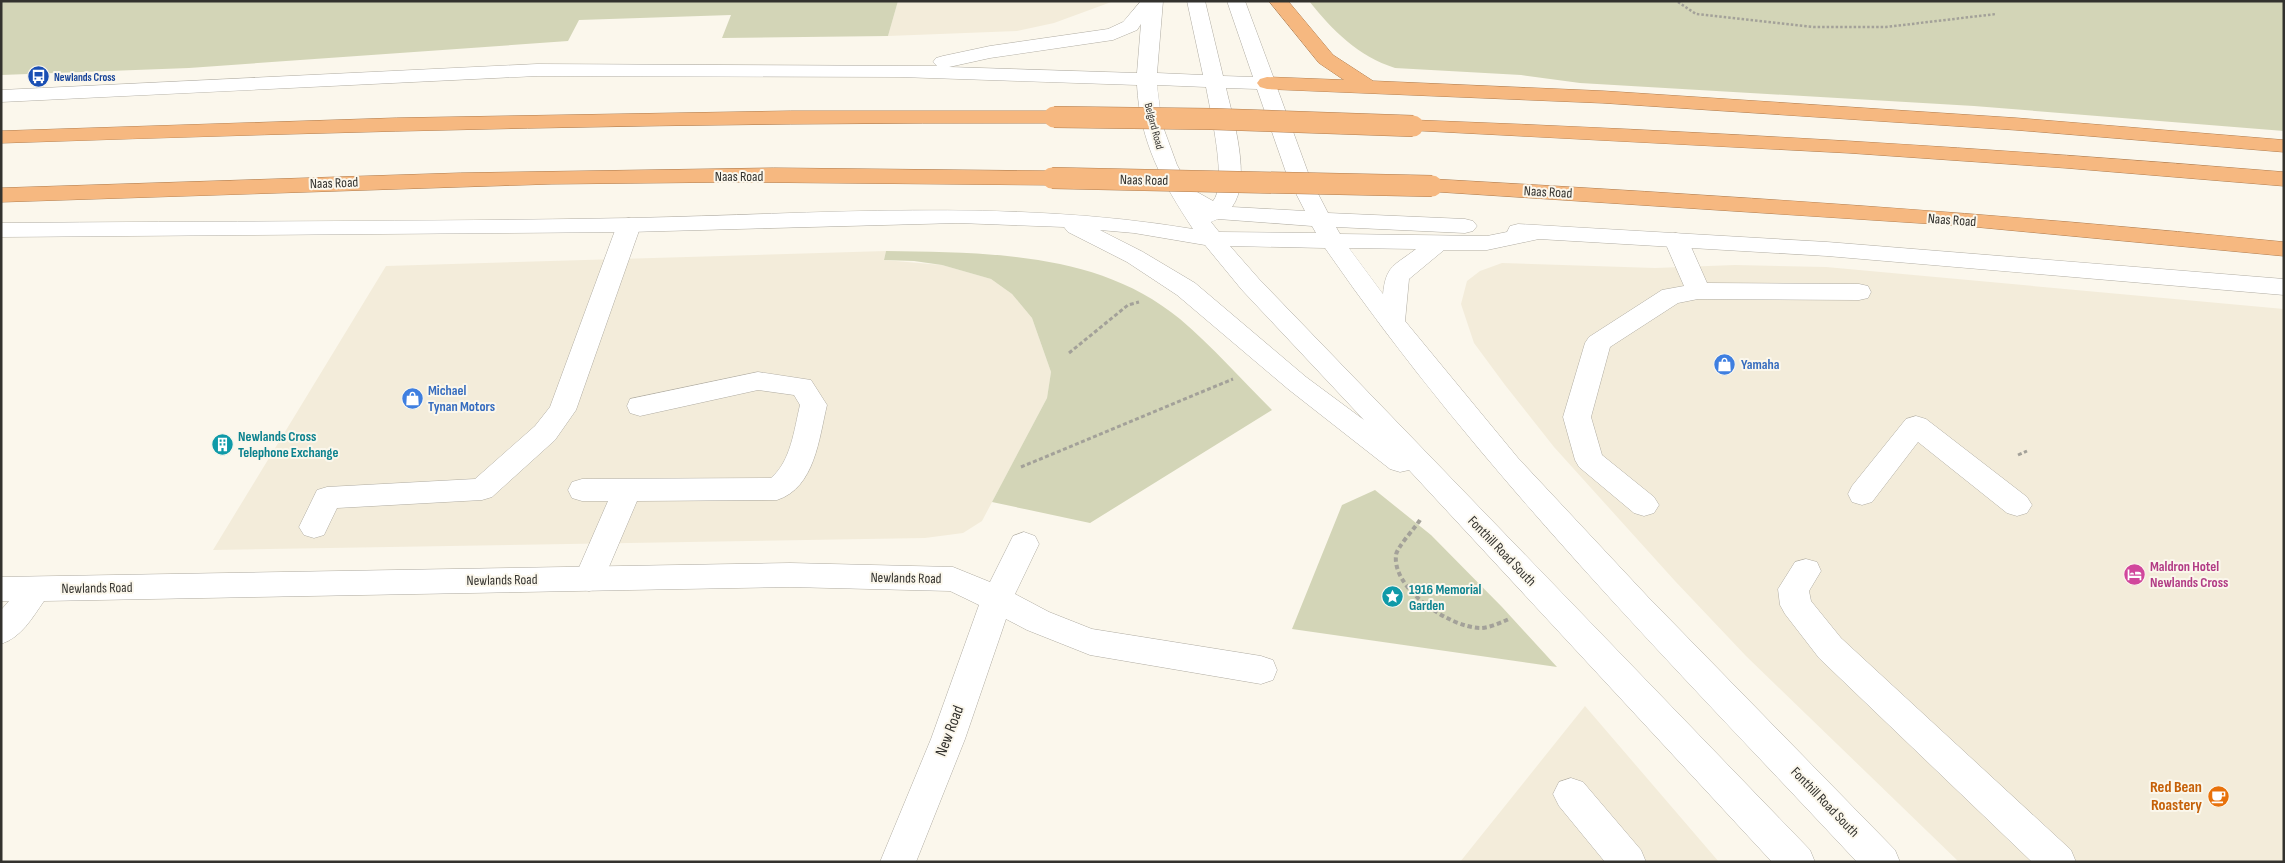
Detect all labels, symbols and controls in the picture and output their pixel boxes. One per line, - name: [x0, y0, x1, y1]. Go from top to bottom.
- bus stop icon: Newlands Cross: [26, 65, 50, 89]
- place label: Newlands Cross: [54, 71, 116, 84]
- street label: Belgard Road: [1142, 101, 1167, 151]
- street label: Naas Road: [715, 168, 763, 185]
- street label: Naas Road: [1120, 171, 1169, 189]
- street label: Naas Road: [309, 174, 359, 192]
- street label: Naas Road: [1523, 182, 1573, 202]
- street label: Naas Road: [1927, 210, 1977, 230]
- shop icon: Yamaha: [1713, 352, 1737, 376]
- place label: Yamaha: [1741, 356, 1780, 373]
- place label: Michael Tynan Motors: [428, 382, 495, 415]
- shop icon: Michael Tynan Motors: [400, 386, 424, 410]
- place label: Newlands Cross Telephone Exchange: [238, 428, 338, 461]
- building icon: Newlands Cross Telephone Exchange: [210, 432, 234, 456]
- street label: Fonthill Road South: [1464, 512, 1540, 590]
- place label: Maldron Hotel Newlands Cross: [2150, 558, 2228, 591]
- hotel icon: Maldron Hotel Newlands Cross: [2122, 562, 2146, 586]
- street label: Newlands Road: [870, 569, 942, 587]
- street label: Newlands Road: [466, 571, 538, 589]
- street label: Newlands Road: [61, 579, 133, 597]
- place label: 1916 Memorial Garden: [1409, 581, 1481, 614]
- place icon: 1916 Memorial Garden: [1381, 585, 1405, 609]
- street label: New Road: [932, 703, 968, 759]
- street label: Fonthill Road South: [1787, 763, 1863, 841]
- place label: Red Bean Roastery: [2150, 778, 2202, 815]
- cafe icon: Red Bean Roastery: [2206, 784, 2230, 808]

